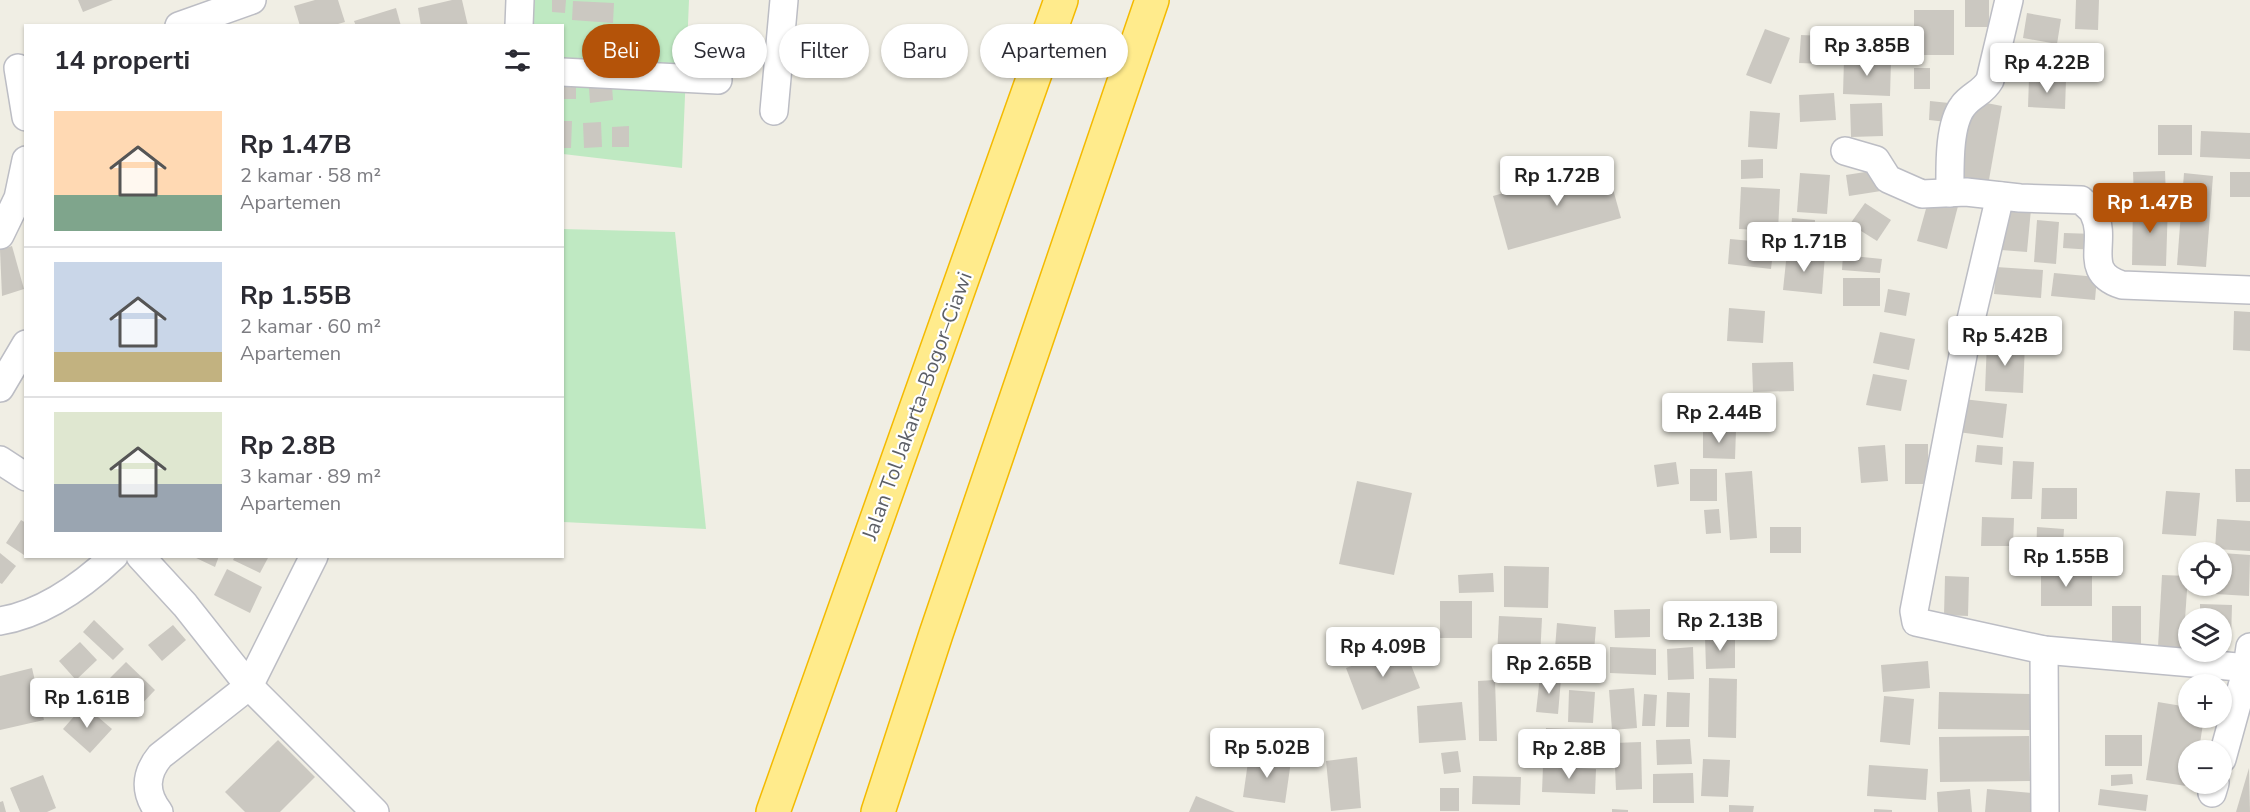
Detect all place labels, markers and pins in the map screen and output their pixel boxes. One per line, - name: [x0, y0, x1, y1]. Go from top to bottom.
- pin: Rp 3.85B: [1805, 26, 1929, 77]
- pin: Rp 4.22B: [1985, 43, 2109, 94]
- pin: Rp 1.72B: [1495, 156, 1619, 207]
- pin: Rp 1.47B: [2088, 183, 2212, 234]
- pin: Rp 1.71B: [1742, 222, 1866, 273]
- pin: Rp 5.42B: [1943, 316, 2067, 367]
- pin: Rp 2.44B: [1657, 393, 1781, 444]
- pin: Rp 1.55B: [2004, 537, 2128, 588]
- pin: Rp 2.13B: [1658, 601, 1782, 652]
- pin: Rp 4.09B: [1321, 627, 1445, 678]
- pin: Rp 2.65B: [1487, 644, 1611, 695]
- pin: Rp 1.61B: [25, 678, 149, 729]
- pin: Rp 5.02B: [1205, 728, 1329, 779]
- pin: Rp 2.8B: [1514, 729, 1624, 780]

